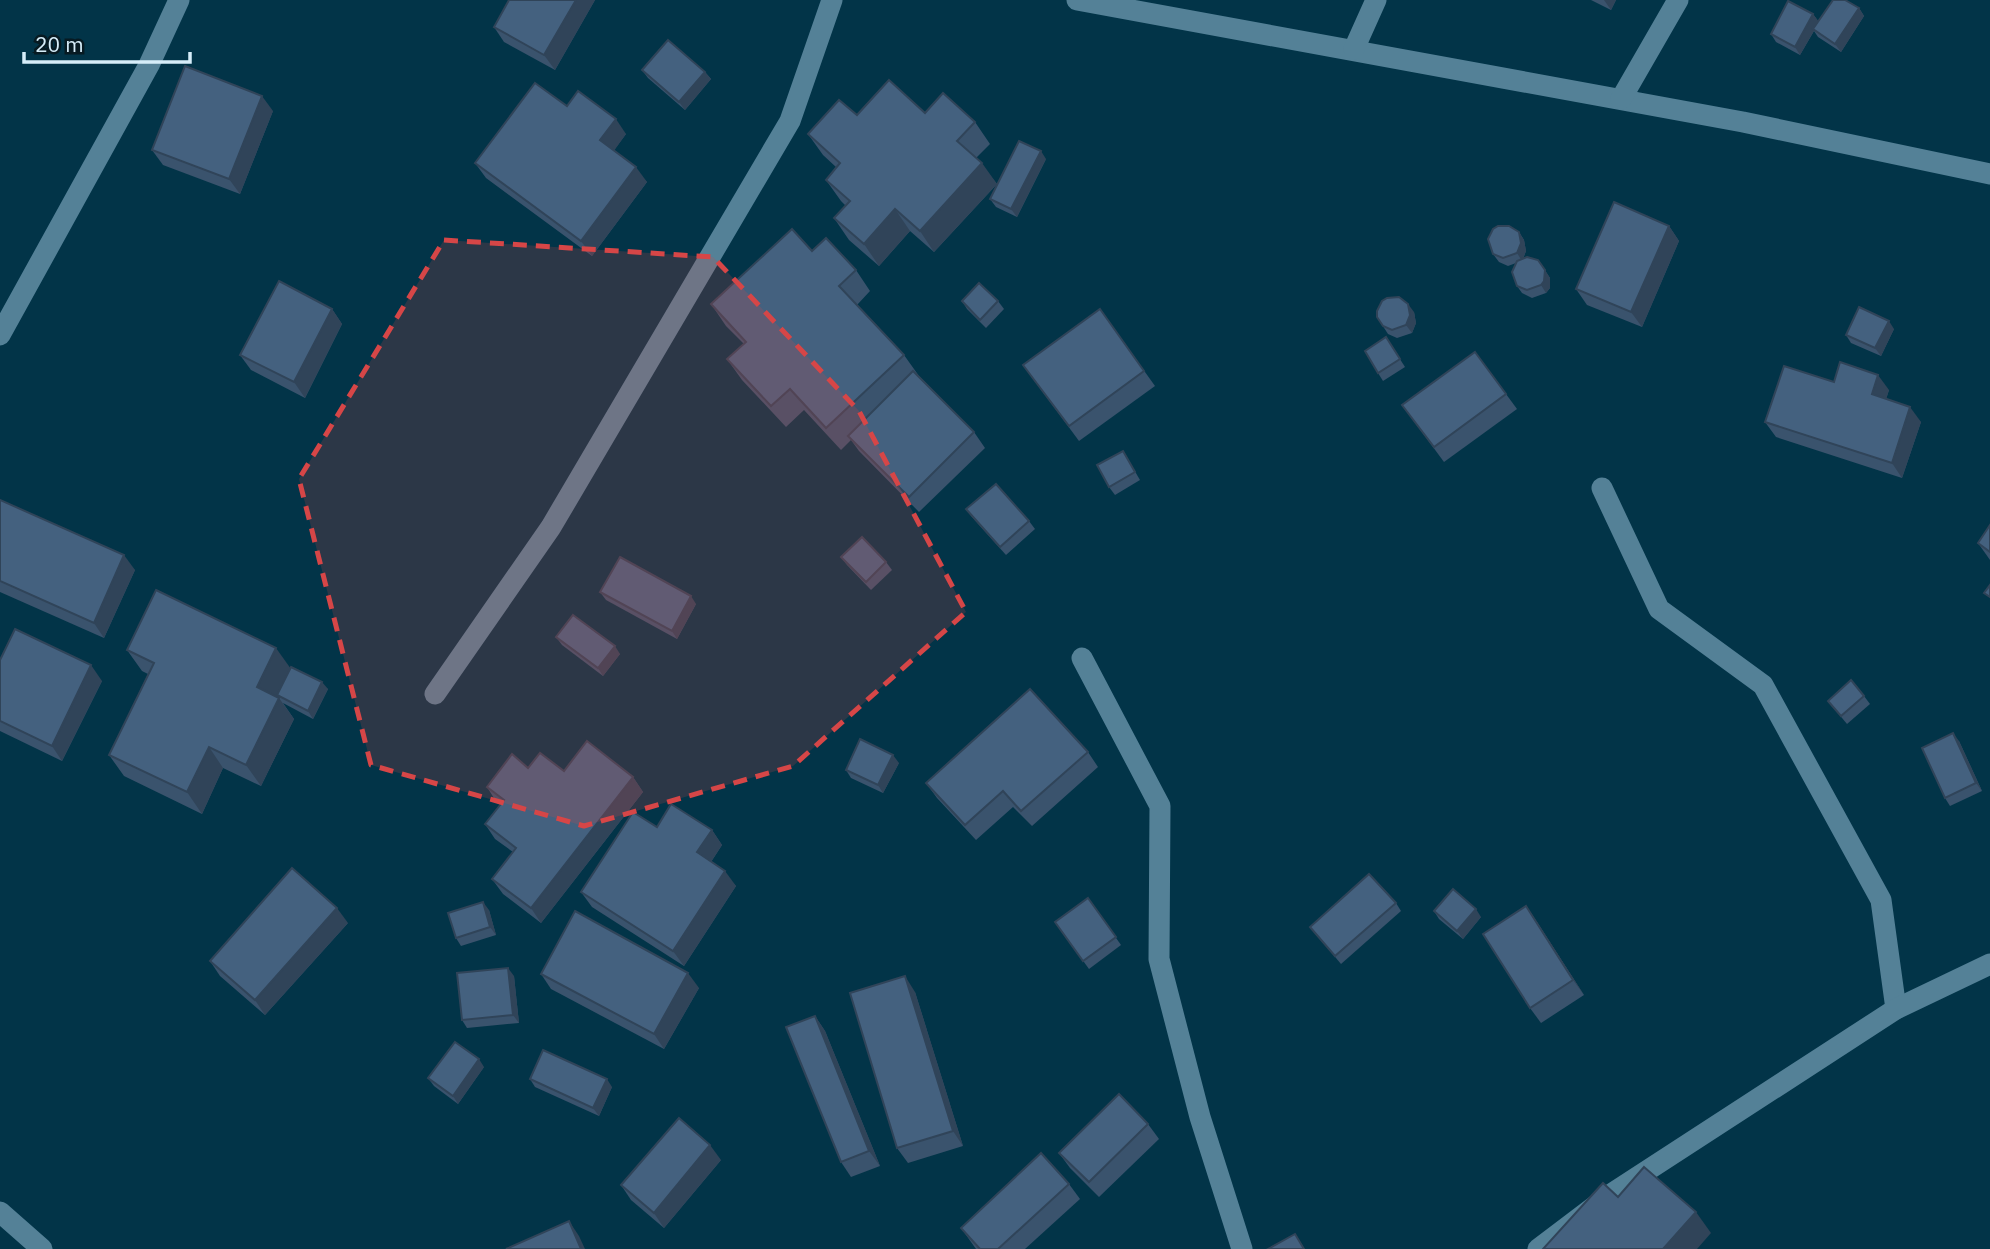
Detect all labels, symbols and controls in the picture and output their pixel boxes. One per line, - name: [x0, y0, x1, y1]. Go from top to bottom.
- scale bar: [24, 21, 191, 65]
- text: 20 m: [35, 30, 84, 58]

